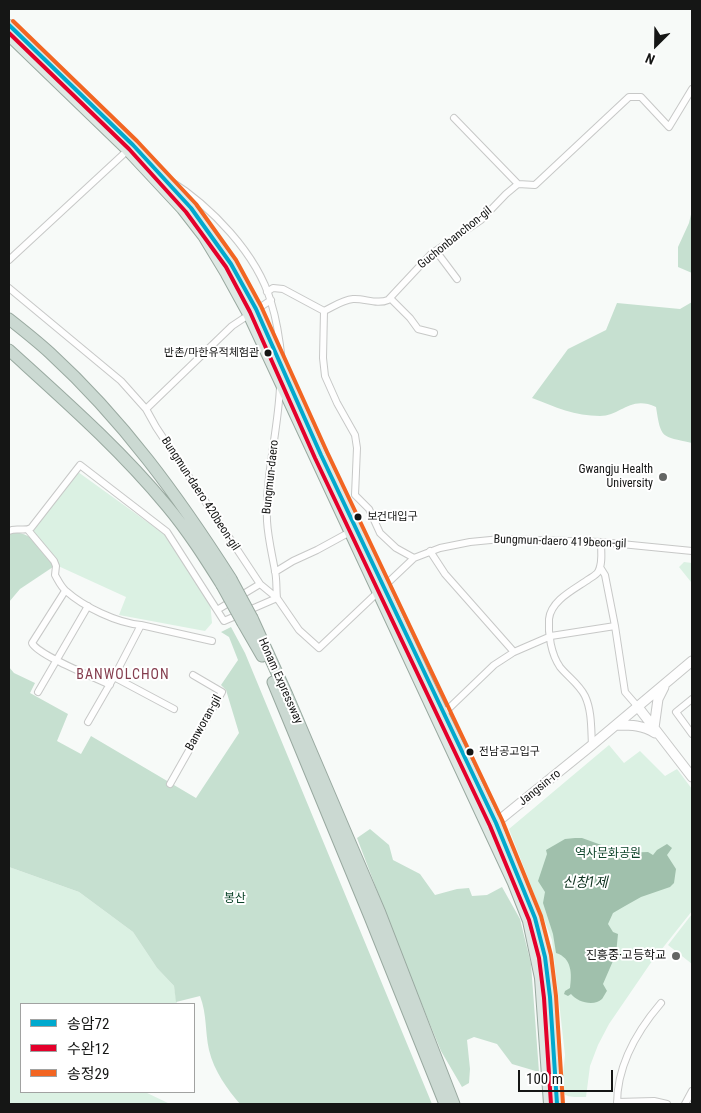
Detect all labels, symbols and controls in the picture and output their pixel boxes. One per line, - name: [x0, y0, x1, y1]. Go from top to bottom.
- north arrow: [631, 20, 681, 70]
- text: N: [643, 50, 657, 68]
- street label: Guchonbanchon-gil: [415, 204, 495, 272]
- place label: 반촌/마한유적체험관: [164, 346, 259, 360]
- marker: 반촌/마한유적체험관: [263, 348, 273, 358]
- street label: Bungmun-daero 420beon-gil: [158, 434, 242, 554]
- street label: Bungmun-daero: [260, 439, 282, 515]
- place label: Gwangju Health University: [578, 463, 653, 491]
- marker: Gwangju Health University: [657, 471, 669, 483]
- place label: 보건대입구: [367, 510, 418, 524]
- marker: 보건대입구: [353, 512, 363, 522]
- street label: Bungmun-daero 419beon-gil: [493, 532, 627, 552]
- street label: Honam Expressway: [255, 636, 305, 726]
- district label: BANWOLCHON: [75, 667, 171, 683]
- street label: Banworan-gil: [183, 693, 225, 753]
- place label: 전남공고입구: [479, 745, 540, 759]
- marker: 전남공고입구: [465, 747, 475, 757]
- street label: Jangsin-ro: [516, 767, 564, 809]
- park label: 역사문화공원: [575, 847, 641, 861]
- water label: 신창1제: [562, 875, 608, 891]
- park label: 봉산: [224, 892, 246, 906]
- place label: 진흥중·고등학교: [586, 949, 666, 963]
- marker: 진흥중·고등학교: [670, 950, 682, 962]
- legend: [20, 1003, 195, 1093]
- text: 송암72: [67, 1015, 109, 1033]
- text: 수완12: [67, 1040, 109, 1058]
- scale bar: [521, 1060, 616, 1092]
- text: 송정29: [67, 1065, 109, 1083]
- text: 100 m: [526, 1070, 563, 1088]

